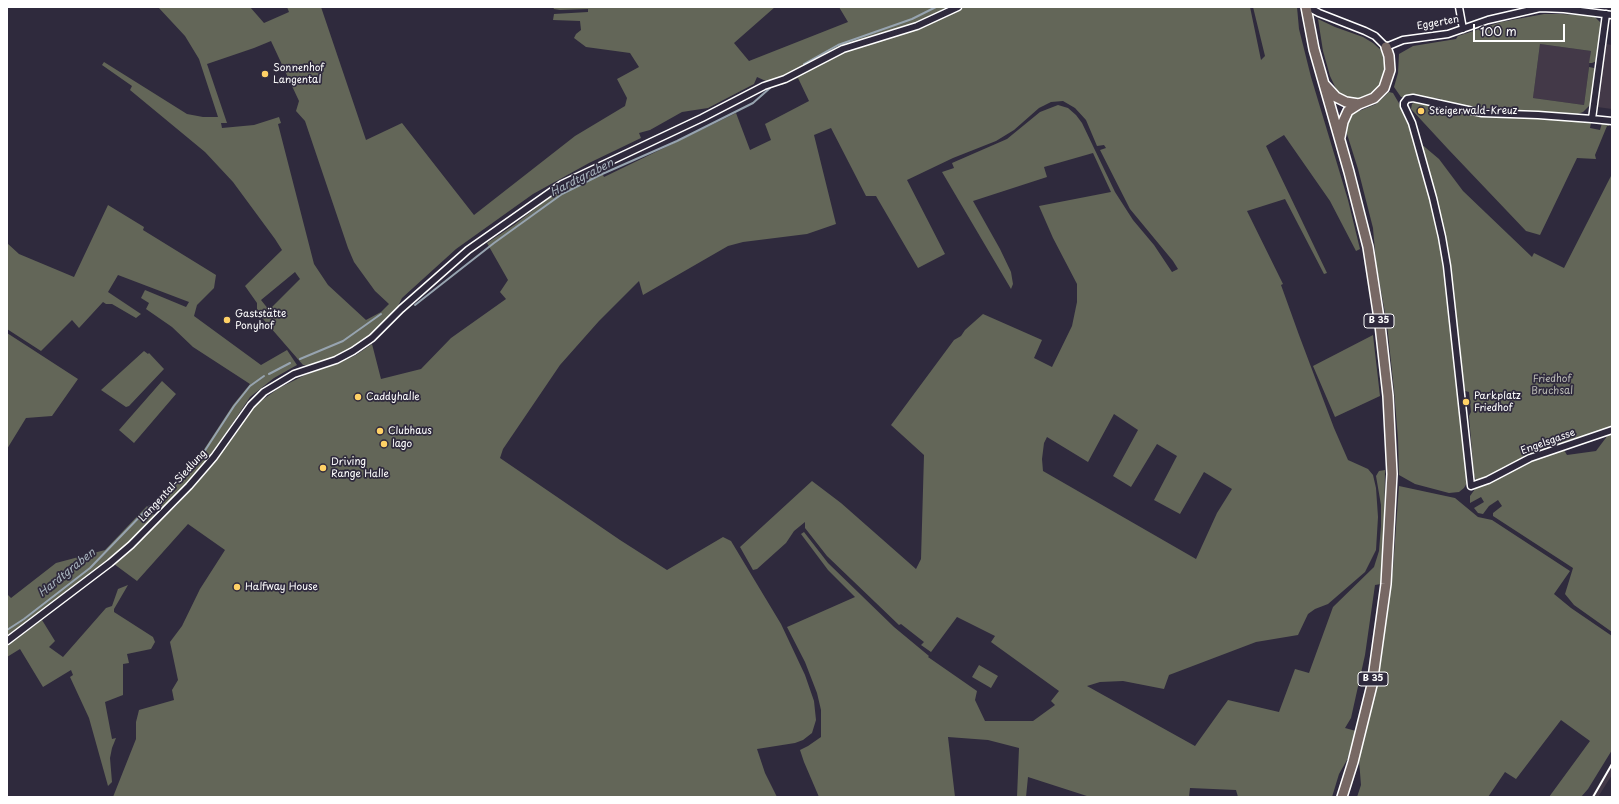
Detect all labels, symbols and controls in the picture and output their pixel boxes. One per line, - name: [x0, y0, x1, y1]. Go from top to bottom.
- street label: Eggerten: [1416, 13, 1460, 33]
- scale bar: [1475, 16, 1567, 42]
- text: 100 m: [1480, 22, 1517, 40]
- place label: Sonnenhof Langental: [273, 62, 324, 86]
- marker: Sonnenhof Langental: [260, 69, 270, 79]
- place label: Steigerwald-Kreuz: [1429, 105, 1517, 117]
- marker: Steigerwald-Kreuz: [1416, 106, 1426, 116]
- water label: Hardtgraben: [548, 156, 616, 200]
- place label: Gaststätte Ponyhof: [235, 308, 286, 332]
- road number: B 35: [1364, 314, 1394, 328]
- marker: Gaststätte Ponyhof: [222, 315, 232, 325]
- park label: Friedhof Bruchsal: [1531, 373, 1573, 396]
- place label: Parkplatz Friedhof: [1474, 390, 1521, 414]
- place label: Caddyhalle: [366, 391, 420, 403]
- marker: Caddyhalle: [353, 392, 363, 402]
- marker: Parkplatz Friedhof: [1461, 397, 1471, 407]
- place label: Clubhaus: [388, 425, 432, 437]
- marker: Clubhaus: [375, 426, 385, 436]
- street label: Engelsgasse: [1519, 427, 1577, 457]
- place label: lago: [392, 438, 412, 450]
- marker: lago: [379, 439, 389, 449]
- street label: Langental-Siedlung: [137, 448, 209, 524]
- place label: Driving Range Halle: [331, 456, 389, 480]
- marker: Driving Range Halle: [318, 463, 328, 473]
- water label: Hardtgraben: [36, 546, 98, 600]
- place label: Halfway House: [245, 581, 318, 593]
- marker: Halfway House: [232, 582, 242, 592]
- road number: B 35: [1358, 672, 1388, 686]

